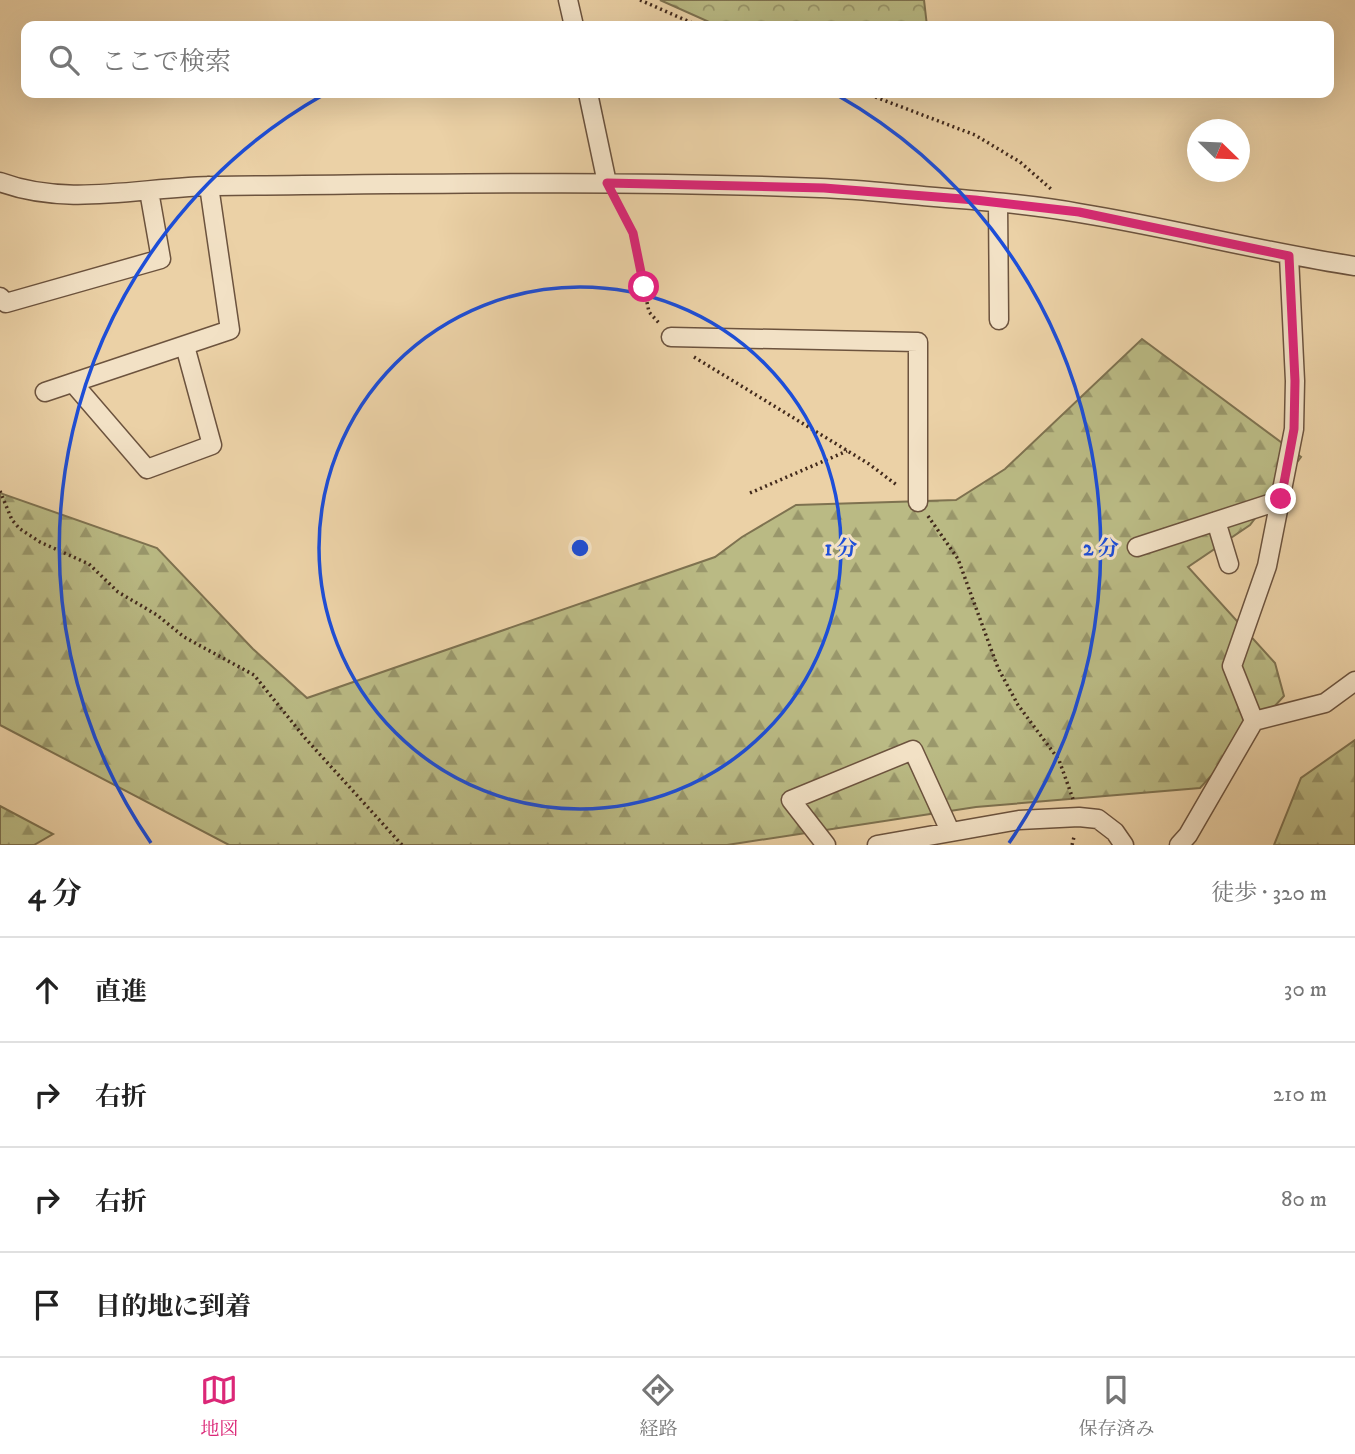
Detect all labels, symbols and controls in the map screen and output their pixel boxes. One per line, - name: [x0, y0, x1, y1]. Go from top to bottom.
- search box: [21, 21, 1334, 98]
- icon: search: [45, 41, 83, 79]
- text: ここで検索: [101, 46, 231, 79]
- north arrow: [1187, 119, 1250, 182]
- route start: [628, 271, 659, 302]
- route end: [1265, 483, 1296, 514]
- centre of rings: [568, 536, 592, 560]
- text: 1 分: [824, 536, 858, 562]
- text: 2 分: [1083, 536, 1119, 562]
- text: 4 分: [28, 876, 82, 913]
- text: 徒歩 · 320 m: [1211, 879, 1327, 908]
- icon: ahead: [28, 971, 66, 1009]
- text: 30 m: [1284, 975, 1327, 1004]
- text: 直進: [95, 976, 147, 1009]
- icon: right: [28, 1076, 66, 1114]
- text: 210 m: [1273, 1080, 1327, 1109]
- text: 右折: [95, 1081, 147, 1114]
- icon: right: [28, 1181, 66, 1219]
- text: 80 m: [1281, 1185, 1327, 1214]
- text: 右折: [95, 1186, 147, 1219]
- icon: arrive: [28, 1286, 66, 1324]
- text: 目的地に到着: [95, 1291, 251, 1324]
- tab: 地図: [200, 1371, 239, 1441]
- tab: 経路: [639, 1371, 678, 1441]
- tab: 保存済み: [1078, 1371, 1155, 1441]

